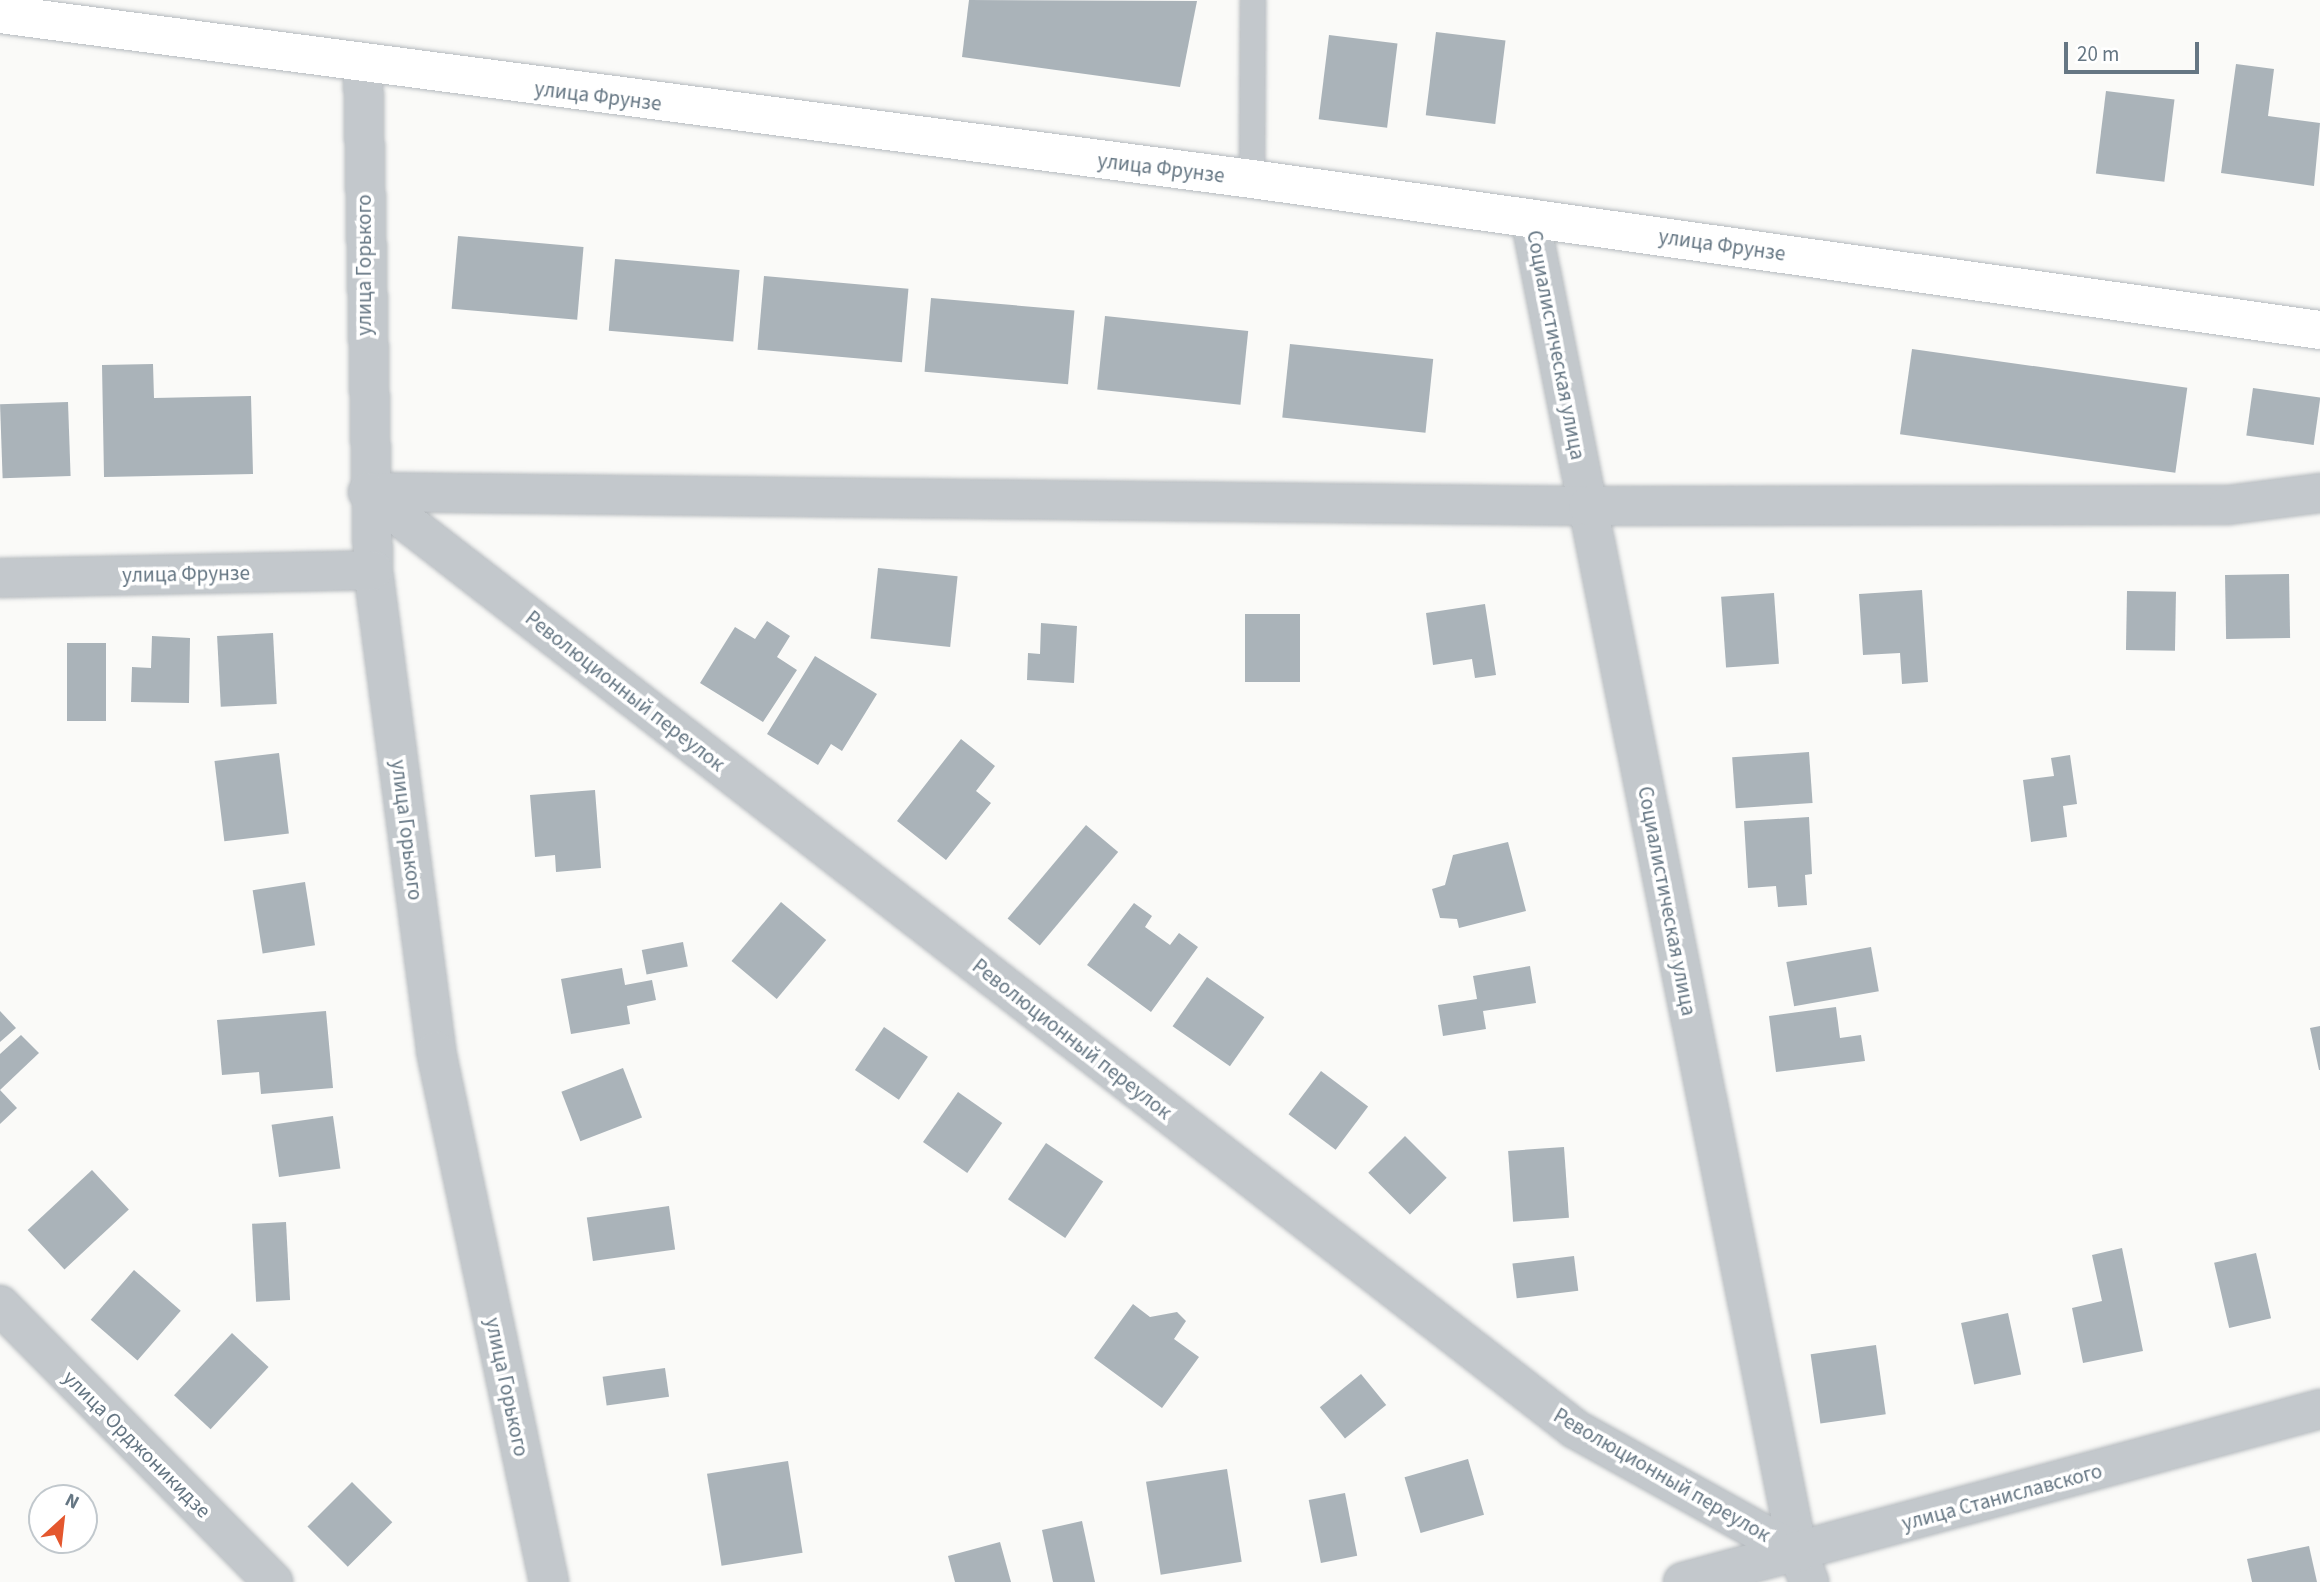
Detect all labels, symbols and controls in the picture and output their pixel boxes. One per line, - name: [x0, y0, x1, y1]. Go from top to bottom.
- scale bar: [2068, 28, 2203, 72]
- text: 20 m: [2077, 39, 2119, 69]
- street label: улица Фрунзе: [533, 76, 663, 116]
- street label: улица Фрунзе: [1096, 148, 1226, 188]
- street label: улица Горького: [351, 194, 377, 336]
- street label: улица Фрунзе: [1657, 224, 1787, 266]
- street label: Социалистическая улица: [1521, 228, 1591, 462]
- street label: улица Фрунзе: [122, 560, 250, 588]
- street label: Революционный переулок: [520, 605, 730, 777]
- street label: улица Горького: [386, 758, 428, 902]
- street label: Социалистическая улица: [1632, 784, 1702, 1018]
- street label: Революционный переулок: [967, 953, 1177, 1125]
- street label: улица Горького: [480, 1315, 534, 1459]
- street label: улица Орджоникидзе: [58, 1365, 216, 1523]
- street label: Революционный переулок: [1549, 1403, 1775, 1547]
- street label: улица Станиславского: [1899, 1458, 2105, 1536]
- north arrow: [28, 1484, 98, 1554]
- text: N: [60, 1487, 84, 1517]

